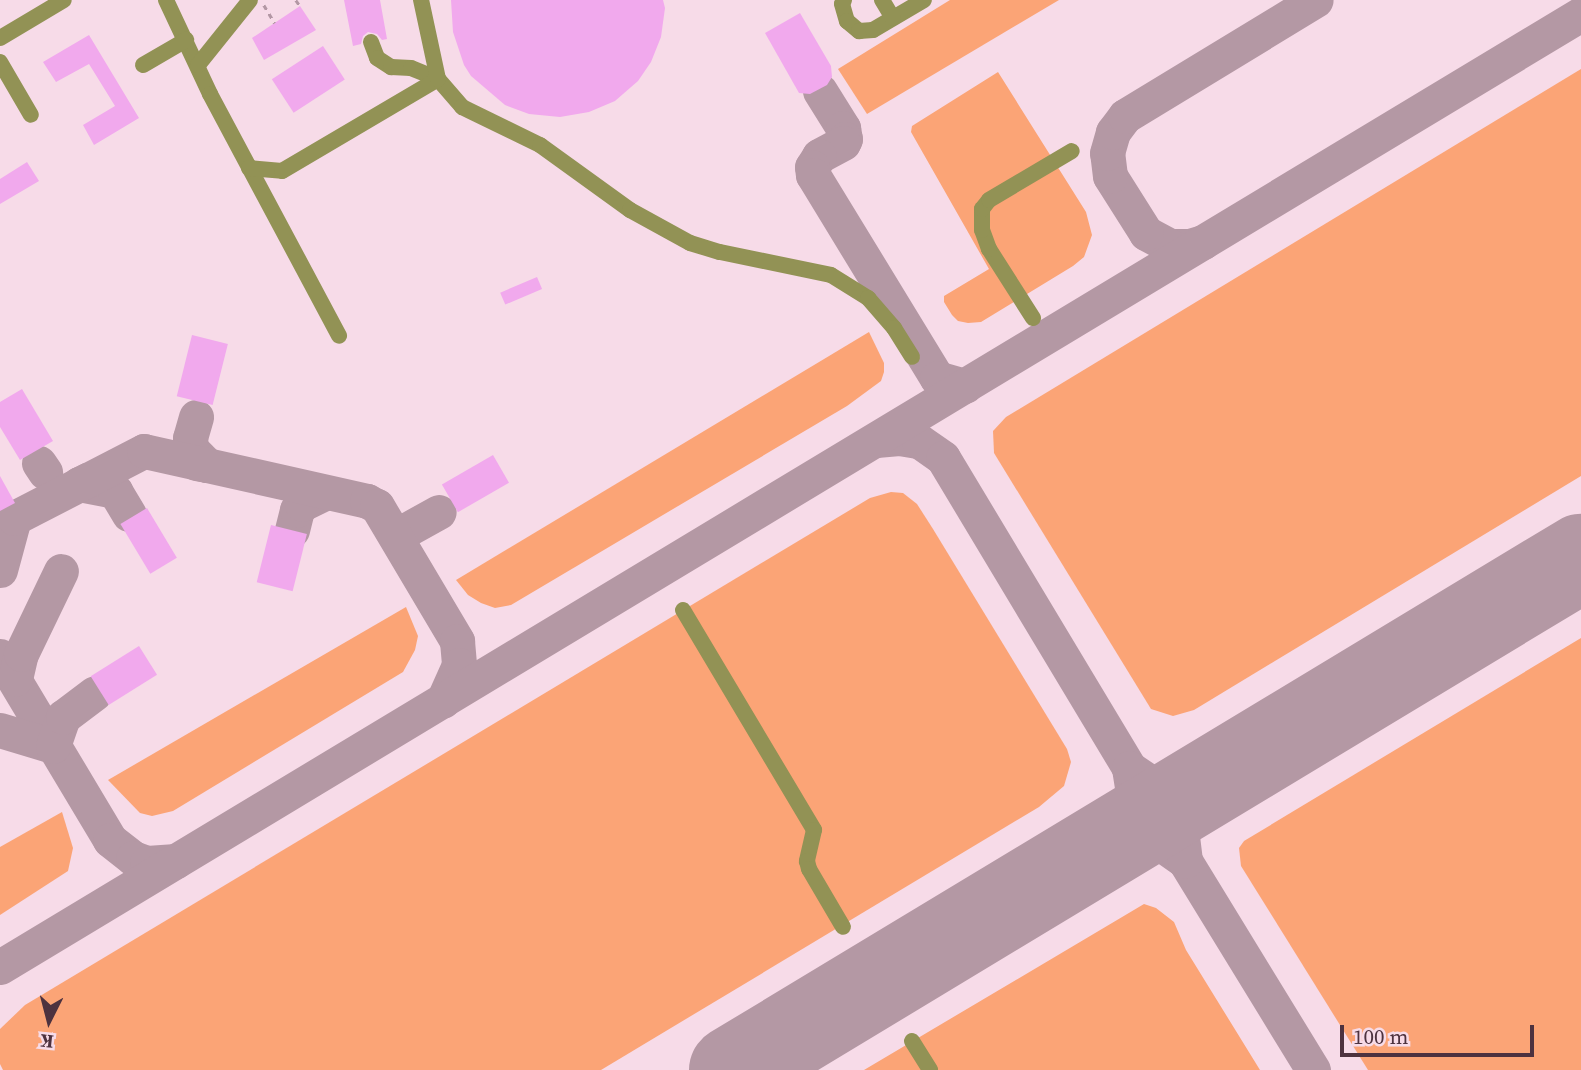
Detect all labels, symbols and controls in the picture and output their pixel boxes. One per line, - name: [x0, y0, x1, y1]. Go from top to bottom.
- north arrow: [14, 986, 84, 1056]
- scale bar: [1343, 1010, 1537, 1054]
- text: 100 m: [1353, 1022, 1408, 1051]
- text: K: [39, 1028, 55, 1056]

